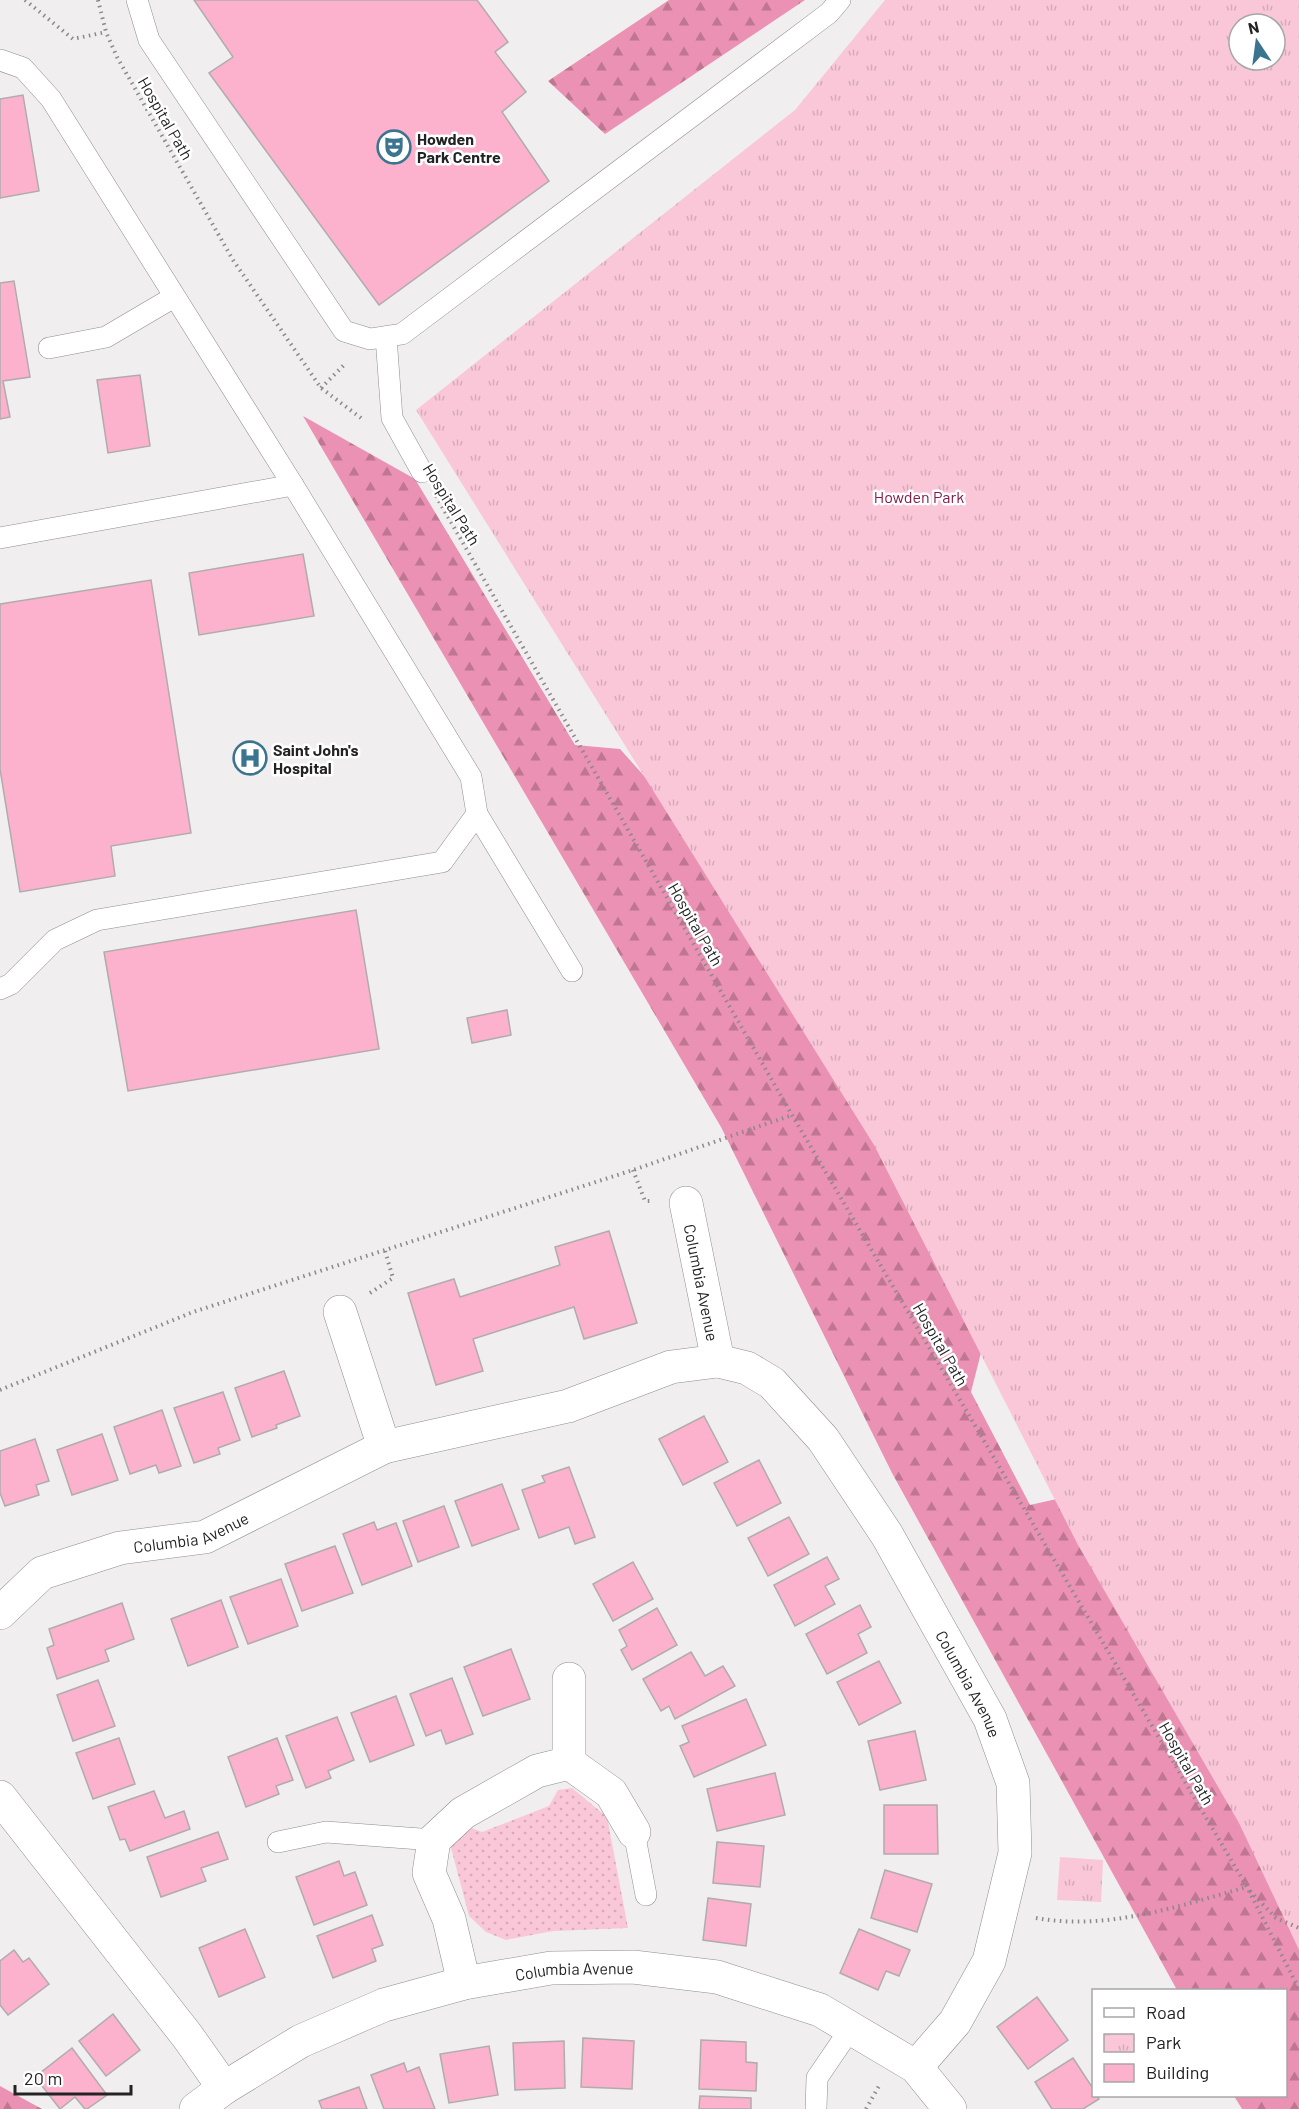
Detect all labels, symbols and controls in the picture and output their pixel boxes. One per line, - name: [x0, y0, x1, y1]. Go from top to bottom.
- north arrow: [1227, 12, 1287, 72]
- text: N: [1246, 16, 1261, 37]
- street label: Hospital Path: [135, 73, 197, 163]
- theatre icon: Howden Park Centre: [376, 129, 412, 165]
- place label: Howden Park Centre: [417, 129, 501, 166]
- street label: Hospital Path: [419, 460, 485, 548]
- park label: Howden Park: [874, 487, 964, 506]
- hospital icon: Saint John's Hospital: [232, 740, 268, 776]
- place label: Saint John's Hospital: [273, 740, 358, 777]
- street label: Hospital Path: [665, 879, 727, 969]
- street label: Columbia Avenue: [681, 1222, 723, 1343]
- street label: Hospital Path: [910, 1299, 972, 1389]
- street label: Columbia Avenue: [132, 1507, 251, 1556]
- street label: Columbia Avenue: [933, 1627, 1005, 1740]
- street label: Hospital Path: [1156, 1718, 1218, 1808]
- street label: Columbia Avenue: [513, 1957, 634, 1984]
- legend: [1092, 1989, 1287, 2097]
- text: Road: [1146, 2001, 1186, 2023]
- text: Park: [1146, 2031, 1181, 2053]
- scale bar: [15, 2058, 130, 2096]
- text: Building: [1146, 2061, 1209, 2083]
- text: 20 m: [24, 2067, 62, 2089]

